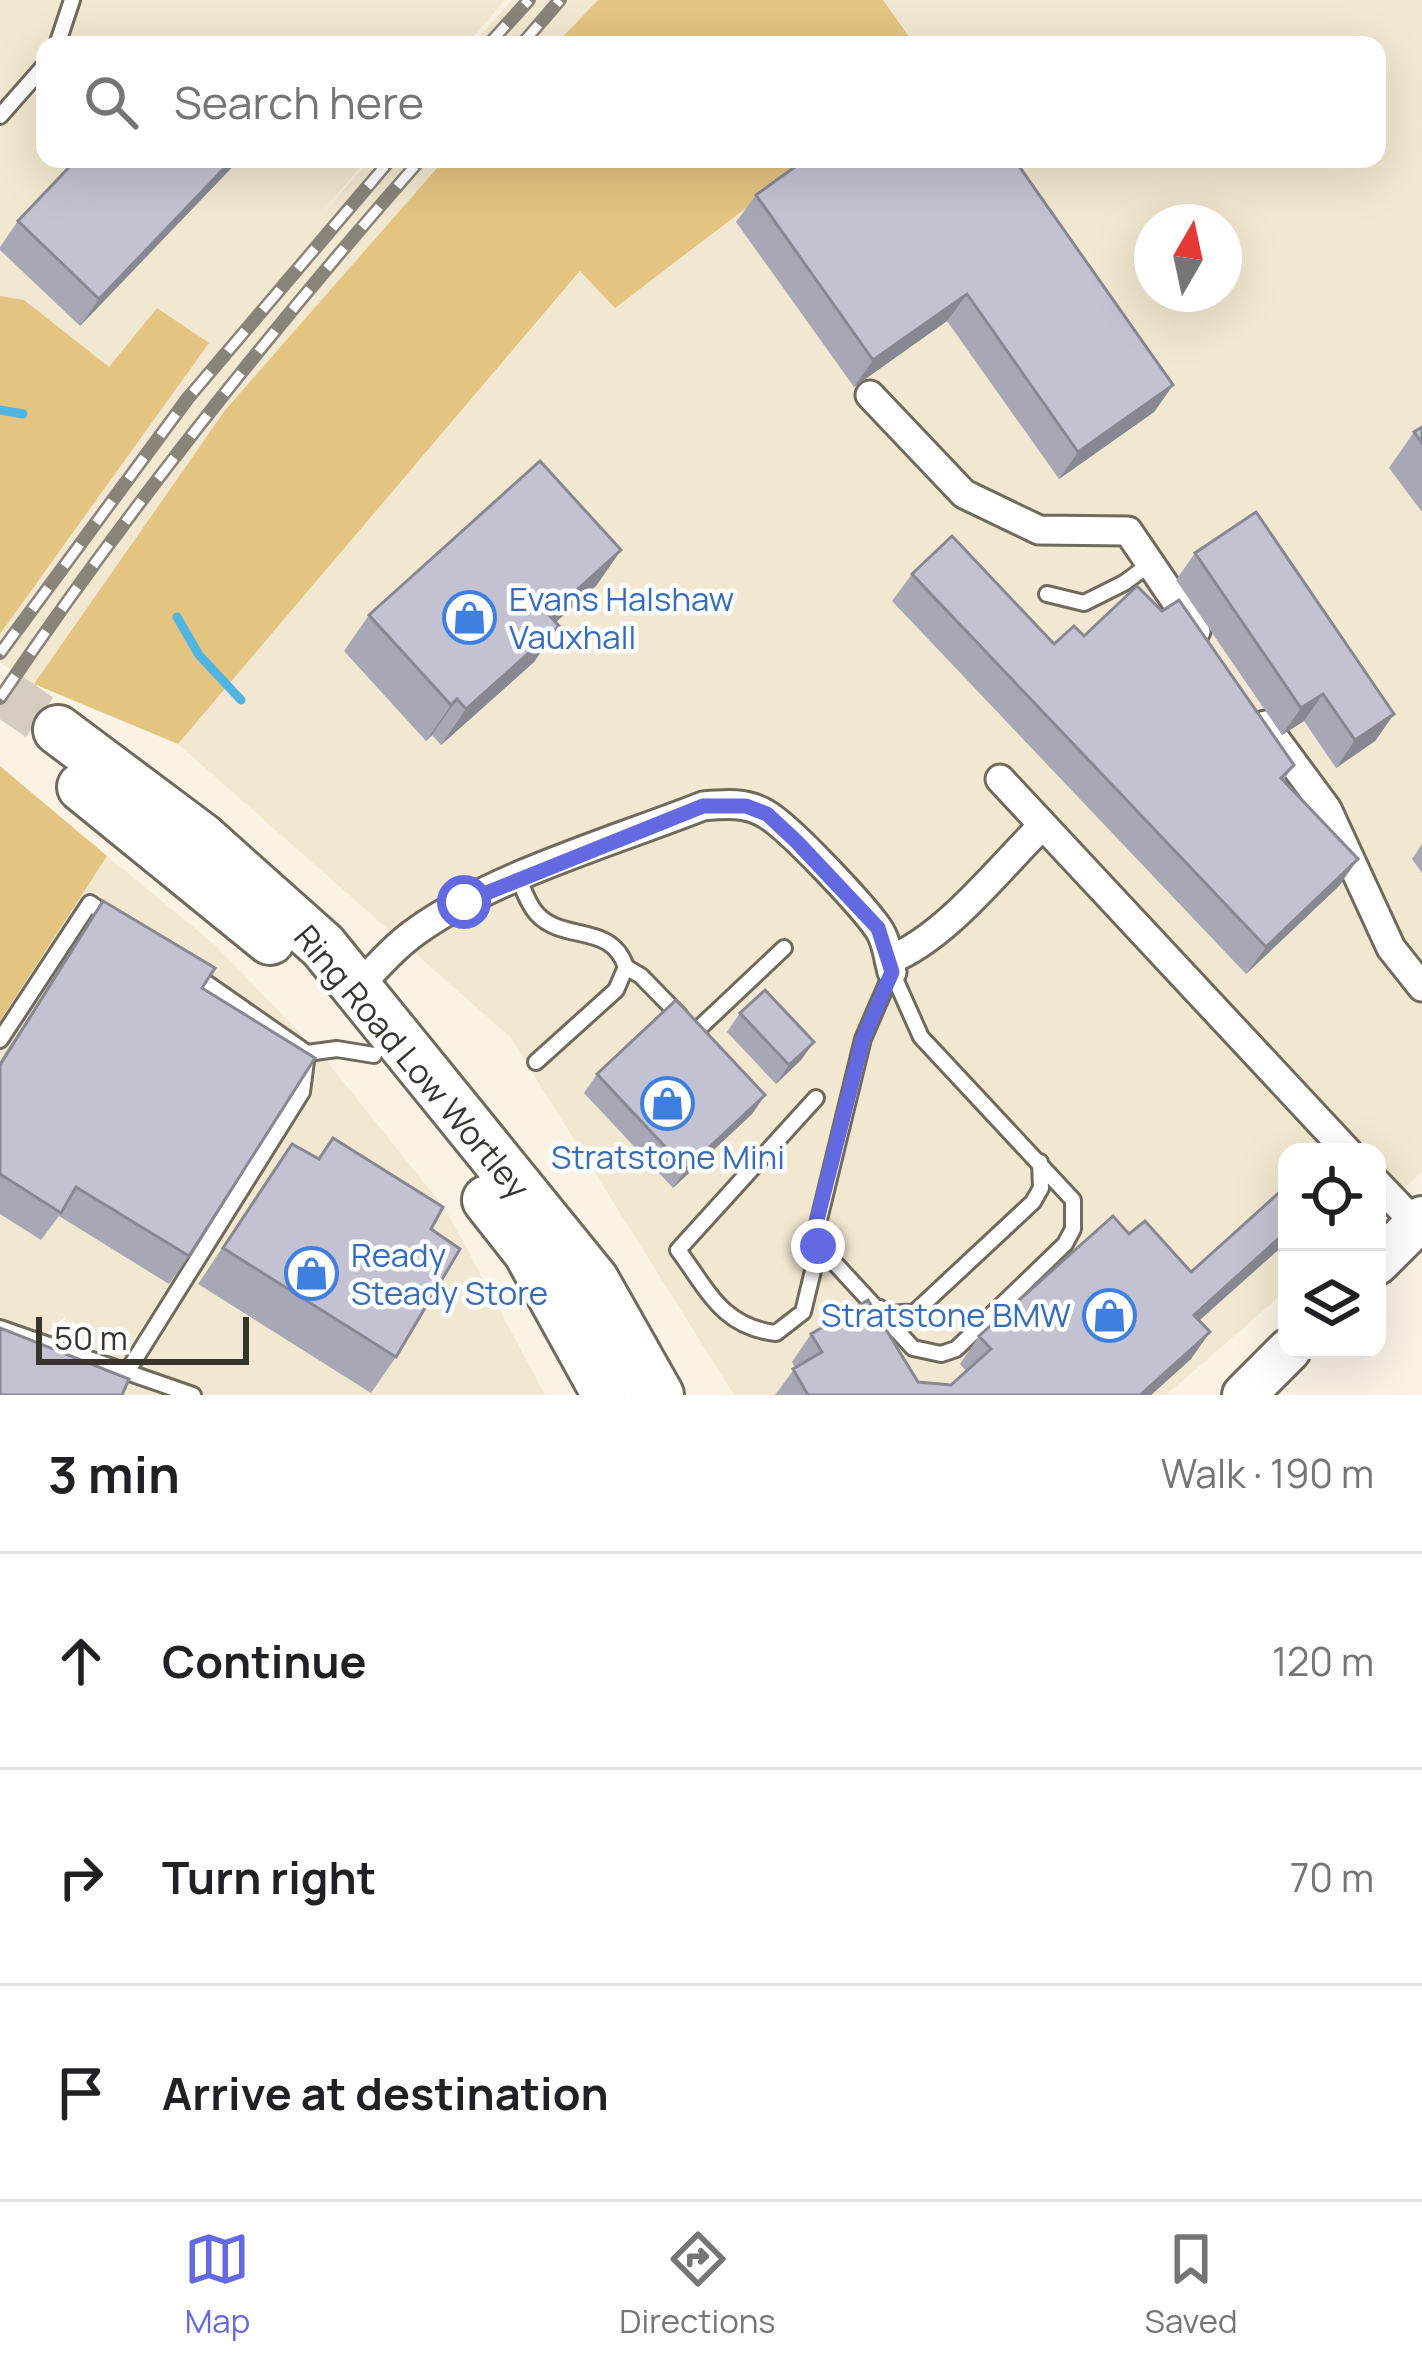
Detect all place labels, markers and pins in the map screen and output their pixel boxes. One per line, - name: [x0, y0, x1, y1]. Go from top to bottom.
- place label: Evans Halshaw Vauxhall: [509, 576, 734, 659]
- shop icon: Evans Halshaw Vauxhall: [442, 590, 498, 646]
- shop icon: Stratstone Mini: [640, 1075, 696, 1131]
- place label: Stratstone Mini: [551, 1134, 785, 1179]
- place label: Ready Steady Store: [351, 1232, 548, 1315]
- shop icon: Ready Steady Store: [284, 1246, 340, 1302]
- shop icon: Stratstone BMW: [1082, 1287, 1138, 1343]
- place label: Stratstone BMW: [821, 1292, 1071, 1337]

